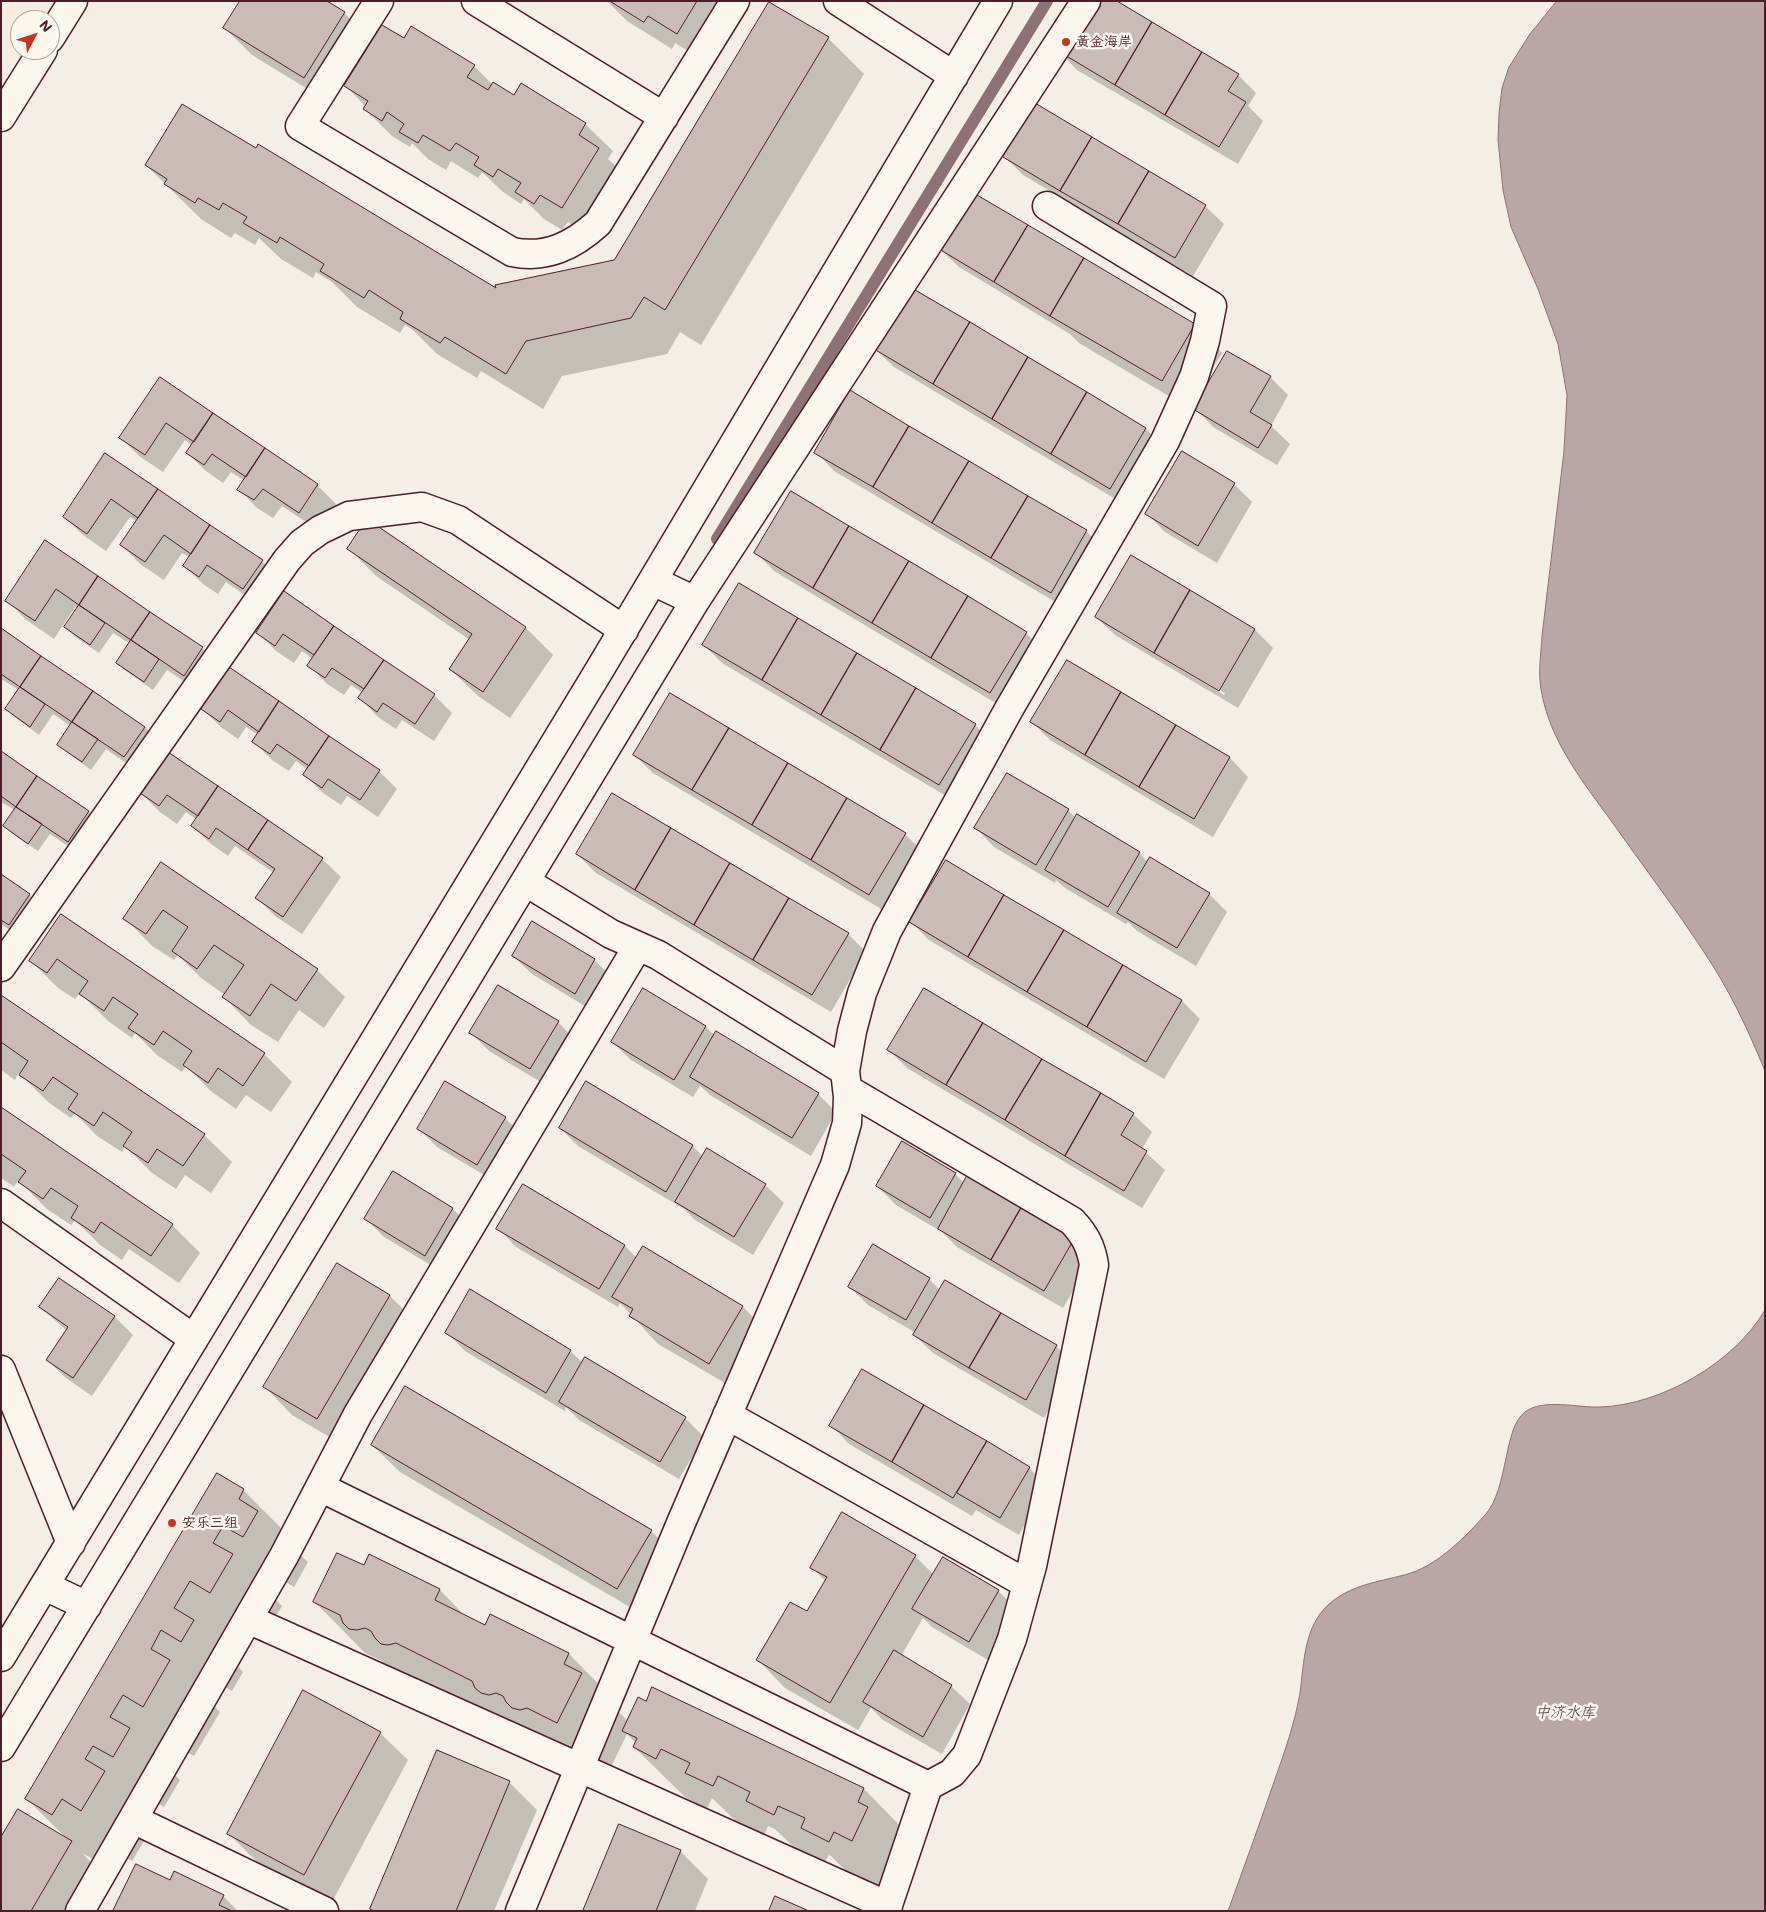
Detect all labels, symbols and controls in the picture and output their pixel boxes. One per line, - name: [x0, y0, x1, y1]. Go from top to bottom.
- north arrow: [10, 10, 60, 60]
- text: N: [35, 15, 57, 36]
- place label: 黄金海岸: [1076, 34, 1132, 50]
- marker: 黄金海岸: [1060, 36, 1072, 48]
- place label: 安乐三组: [182, 1515, 238, 1531]
- marker: 安乐三组: [166, 1517, 178, 1529]
- water label: 中济水库: [1535, 1703, 1595, 1721]

